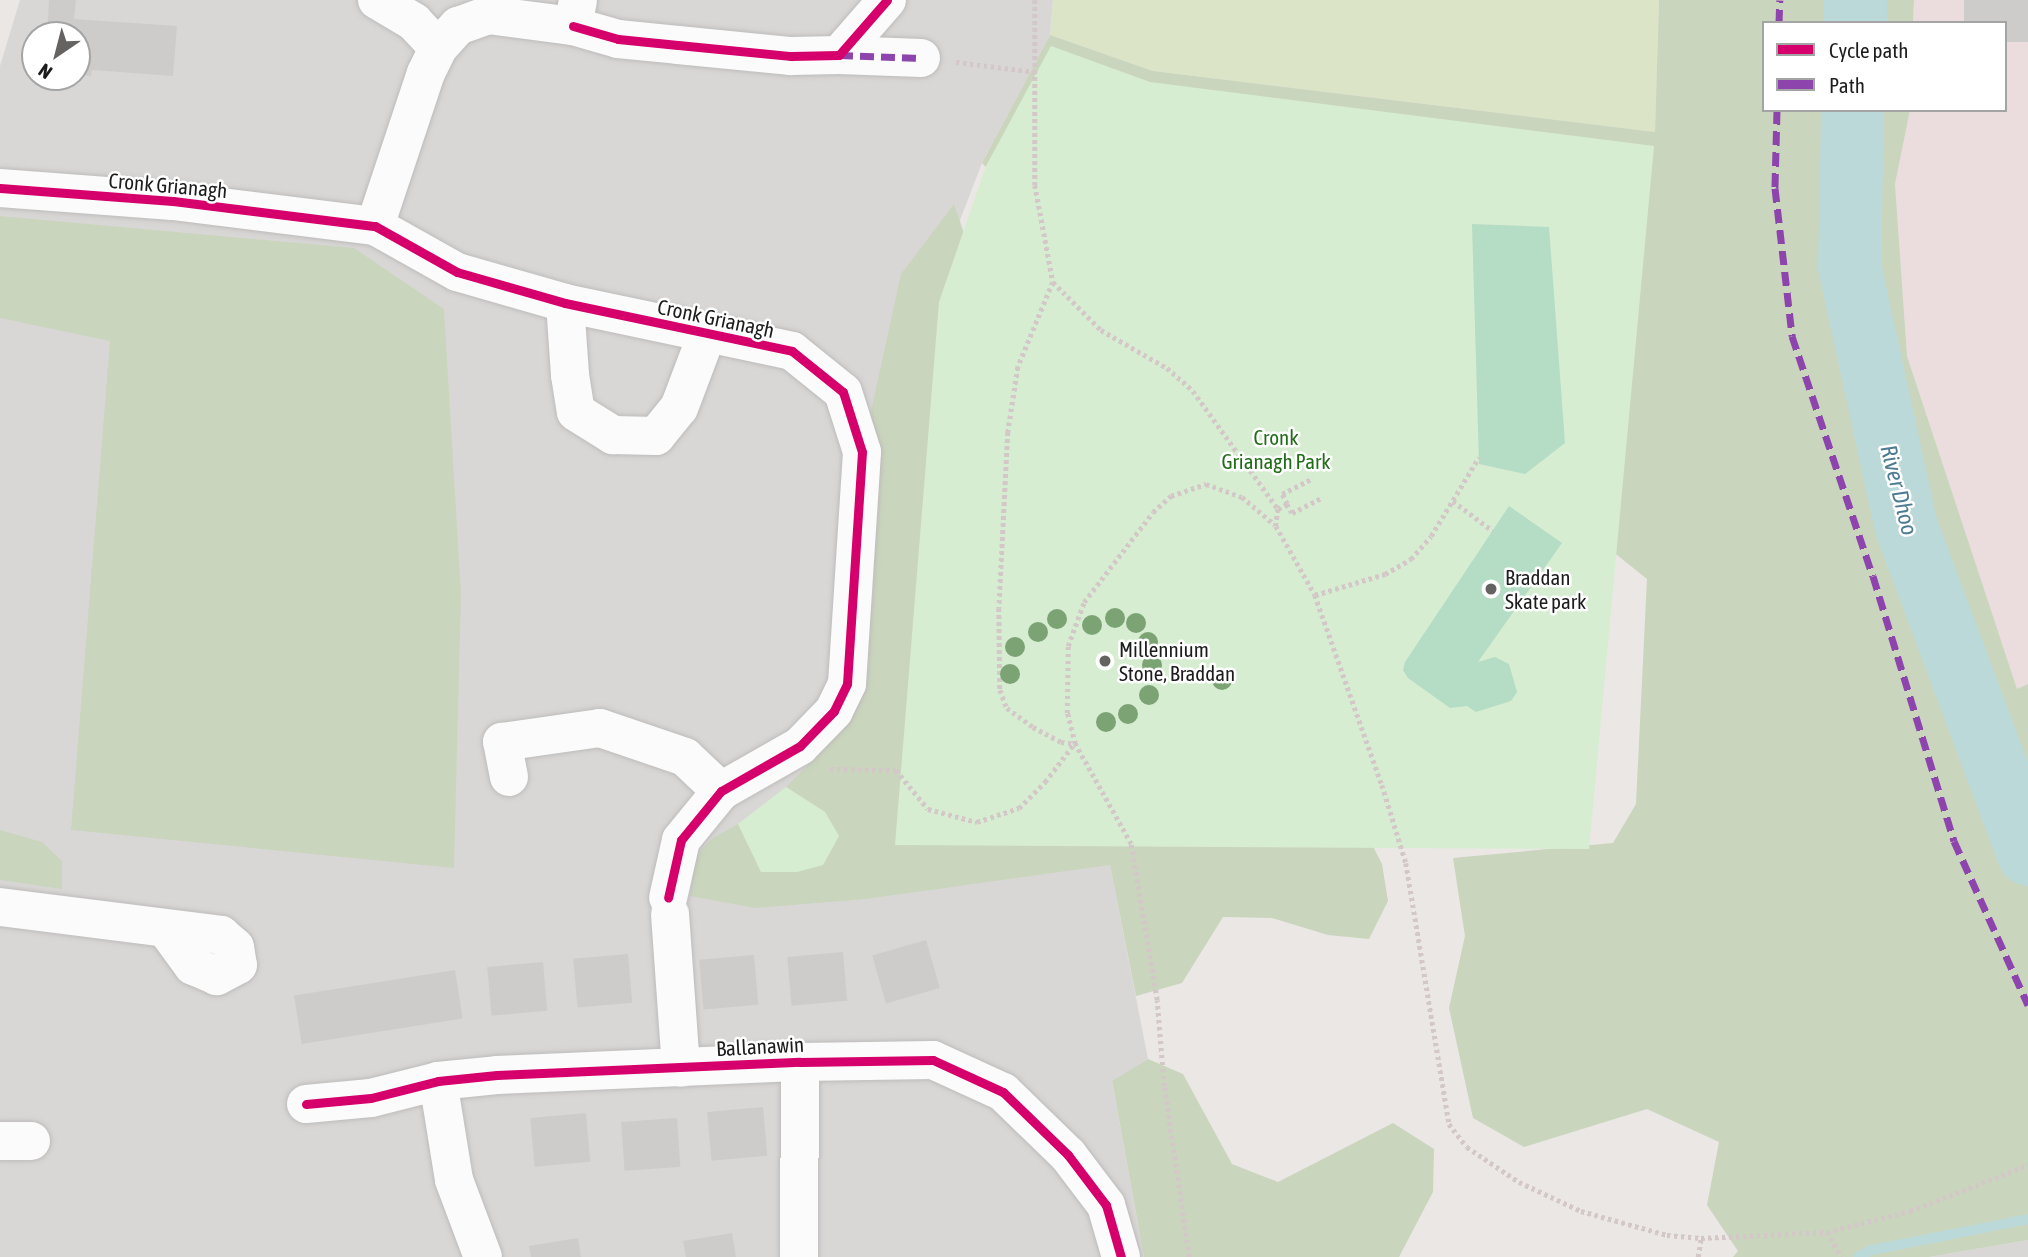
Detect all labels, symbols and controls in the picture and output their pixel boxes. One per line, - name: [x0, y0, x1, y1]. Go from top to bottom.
- north arrow: [21, 21, 91, 91]
- legend: [1762, 21, 2007, 112]
- text: Cycle path: [1829, 38, 1908, 62]
- text: N: [34, 59, 56, 84]
- text: Path: [1829, 73, 1865, 97]
- street label: Cronk Grianagh: [108, 167, 228, 203]
- street label: Cronk Grianagh: [655, 293, 777, 343]
- park label: Cronk Grianagh Park: [1221, 424, 1331, 474]
- water label: River Dhoo: [1874, 442, 1924, 538]
- place label: Braddan Skate park: [1505, 564, 1586, 614]
- marker: Braddan Skate park: [1483, 581, 1499, 597]
- place label: Millennium Stone, Braddan: [1119, 636, 1235, 686]
- marker: Millennium Stone, Braddan: [1097, 653, 1113, 669]
- street label: Ballanawin: [715, 1031, 805, 1061]

